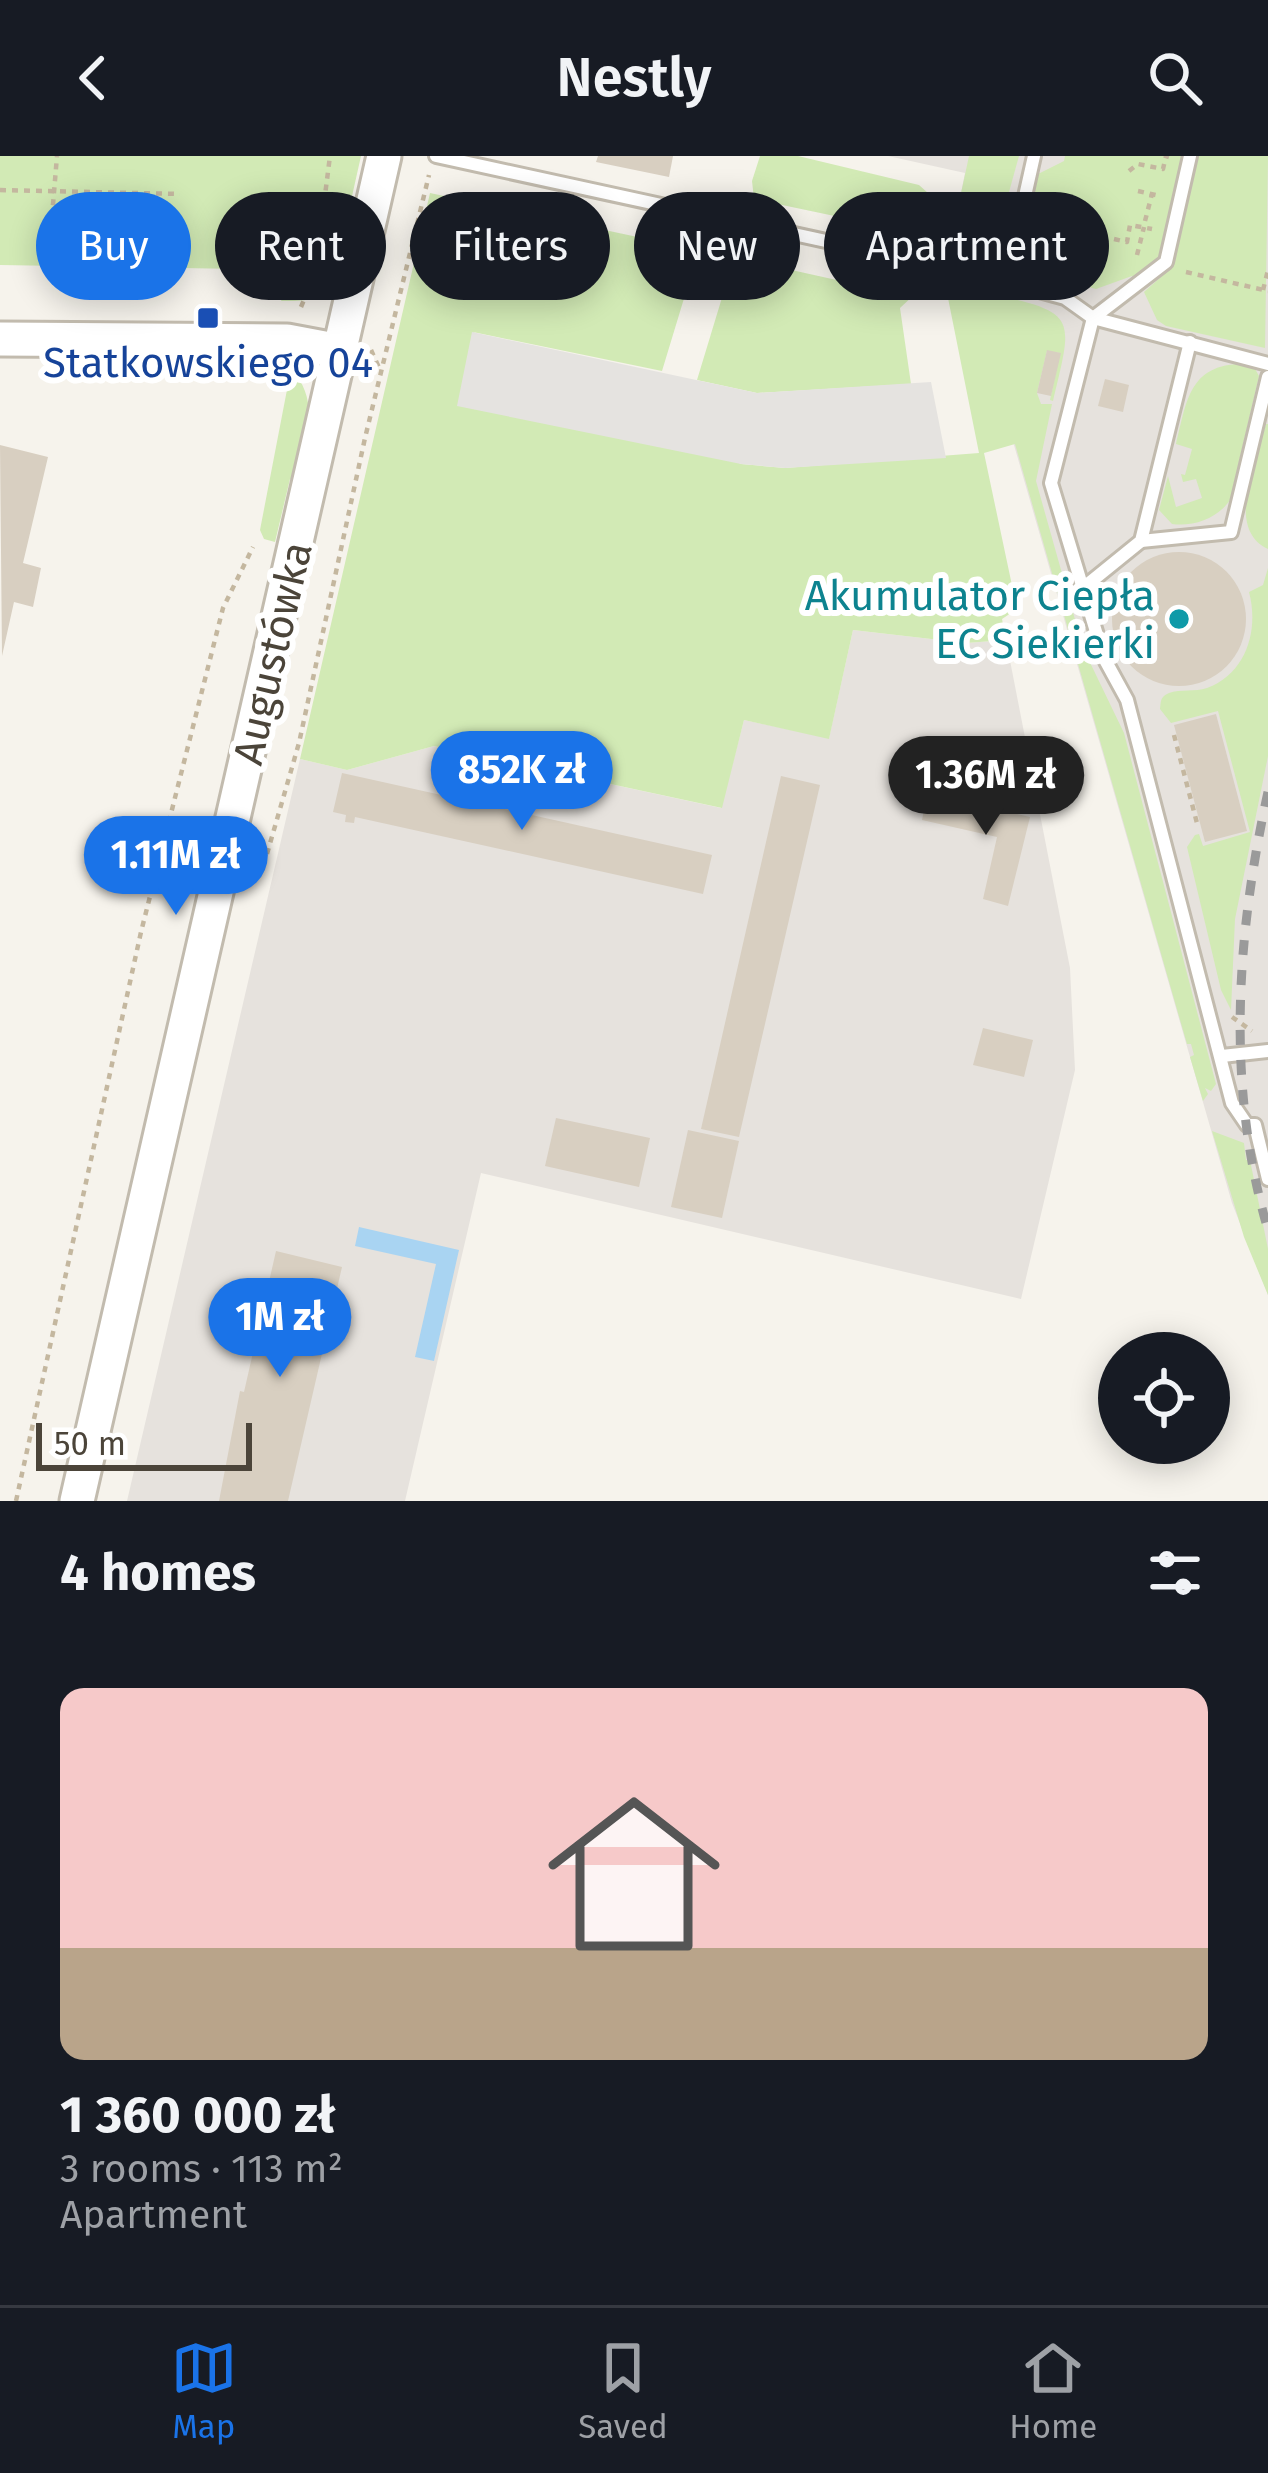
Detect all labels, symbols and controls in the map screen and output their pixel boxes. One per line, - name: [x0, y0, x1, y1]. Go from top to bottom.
- icon: back: [60, 45, 126, 111]
- icon: search: [1142, 45, 1208, 111]
- text: Nestly: [557, 46, 711, 110]
- chip: Buy: [36, 192, 191, 300]
- chip: Rent: [215, 192, 386, 300]
- chip: Filters: [410, 192, 610, 300]
- chip: New: [634, 192, 800, 300]
- chip: Apartment: [824, 192, 1109, 300]
- marker: Statkowskiego 04: [195, 305, 221, 331]
- place label: Statkowskiego 04: [43, 338, 373, 388]
- street label: Augustówka: [223, 537, 323, 769]
- place label: Akumulator Ciepła EC Siekierki: [805, 571, 1155, 669]
- marker: Akumulator Ciepła EC Siekierki: [1166, 606, 1192, 632]
- pin: 852K zł: [411, 731, 633, 833]
- pin: 1.36M zł: [862, 736, 1110, 838]
- text: 852K zł: [458, 747, 586, 793]
- text: 1.36M zł: [915, 752, 1057, 798]
- pin: 1.11M zł: [52, 816, 300, 918]
- text: 1.11M zł: [111, 832, 241, 878]
- pin: 1M zł: [196, 1278, 364, 1380]
- text: 1M zł: [235, 1294, 325, 1340]
- map controls: [1098, 1332, 1230, 1464]
- button: locate: [1098, 1332, 1230, 1464]
- scale bar: [36, 1417, 252, 1470]
- text: 50 m: [54, 1424, 126, 1464]
- icon: filters: [1142, 1540, 1208, 1606]
- text: 4 homes: [60, 1542, 256, 1604]
- icon: home: [526, 1766, 742, 1982]
- text: 1 360 000 zł: [60, 2084, 336, 2146]
- text: 3 rooms · 113 m²: [60, 2146, 343, 2192]
- text: Apartment: [60, 2192, 247, 2238]
- tab: Map: [171, 2335, 237, 2447]
- tab: Saved: [578, 2335, 668, 2447]
- tab: Home: [1009, 2335, 1097, 2447]

